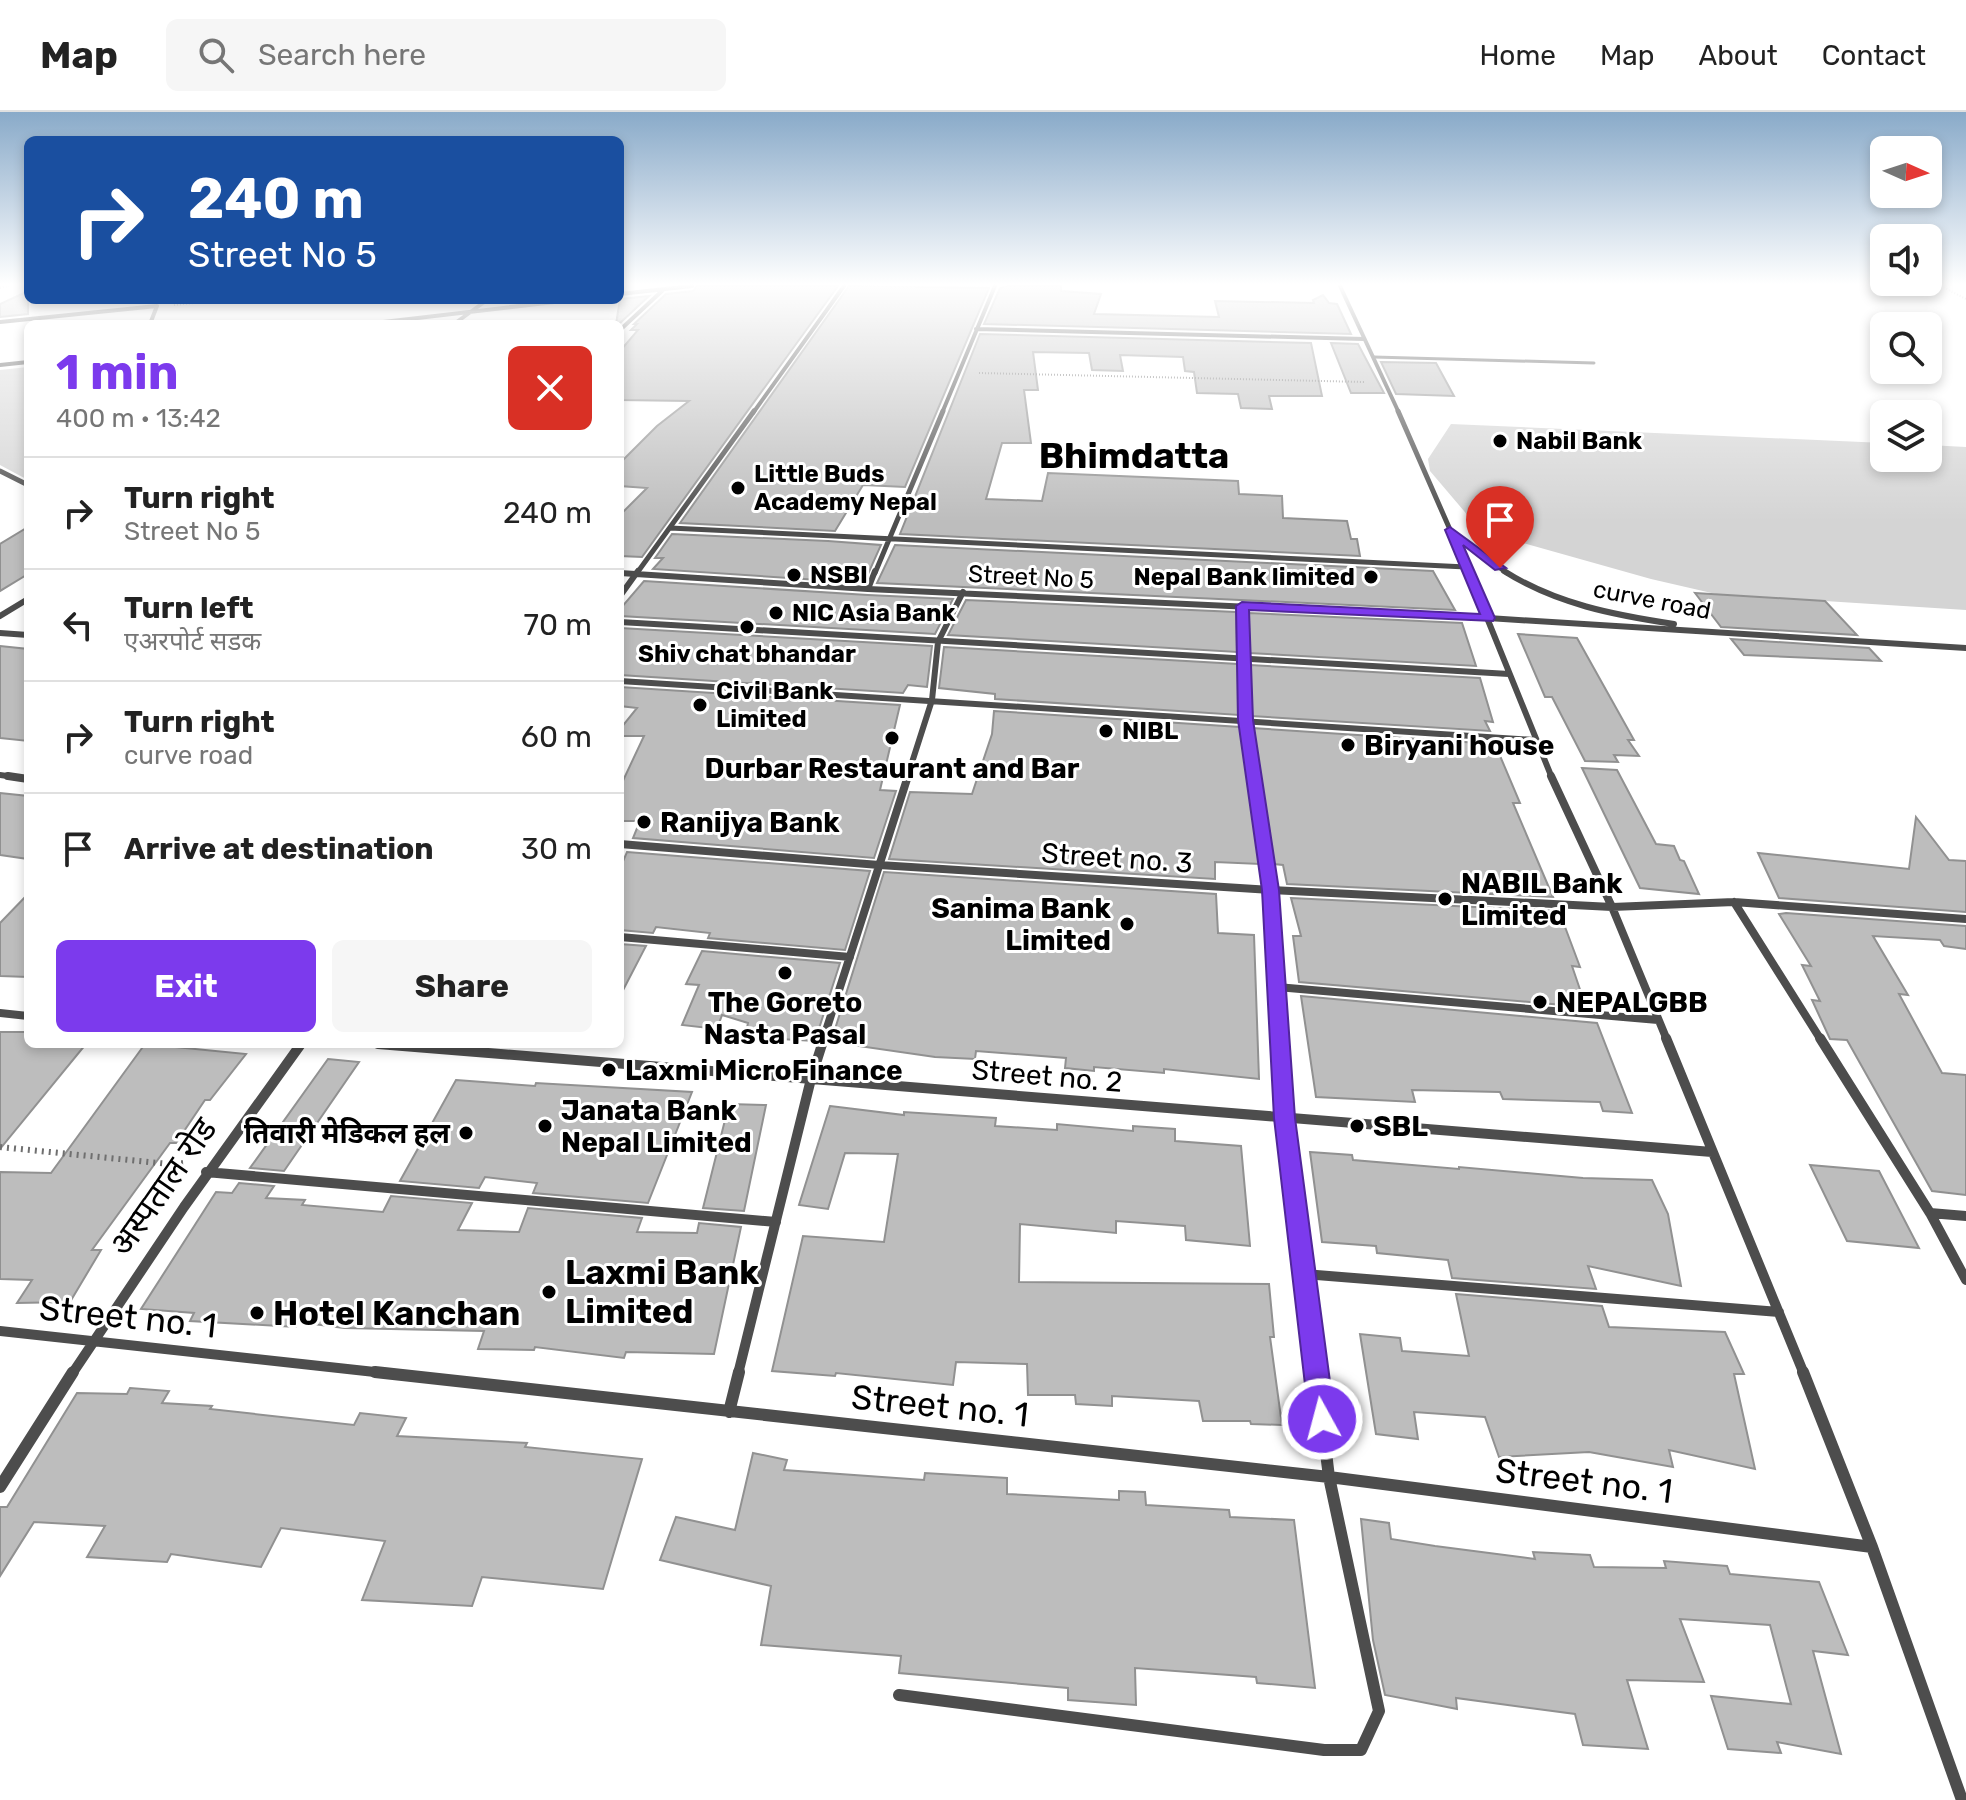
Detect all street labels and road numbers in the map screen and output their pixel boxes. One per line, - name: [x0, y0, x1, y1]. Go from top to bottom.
- street label: Street No 5: [967, 560, 1095, 594]
- street label: curve road: [1591, 575, 1713, 625]
- street label: Street no. 3: [1040, 836, 1194, 880]
- street label: Street no. 2: [970, 1053, 1124, 1099]
- street label: अस्पताल रोड: [101, 1109, 226, 1264]
- street label: Street no. 1: [37, 1287, 219, 1347]
- street label: Street no. 1: [849, 1376, 1031, 1436]
- street label: Street no. 1: [1493, 1450, 1675, 1512]

